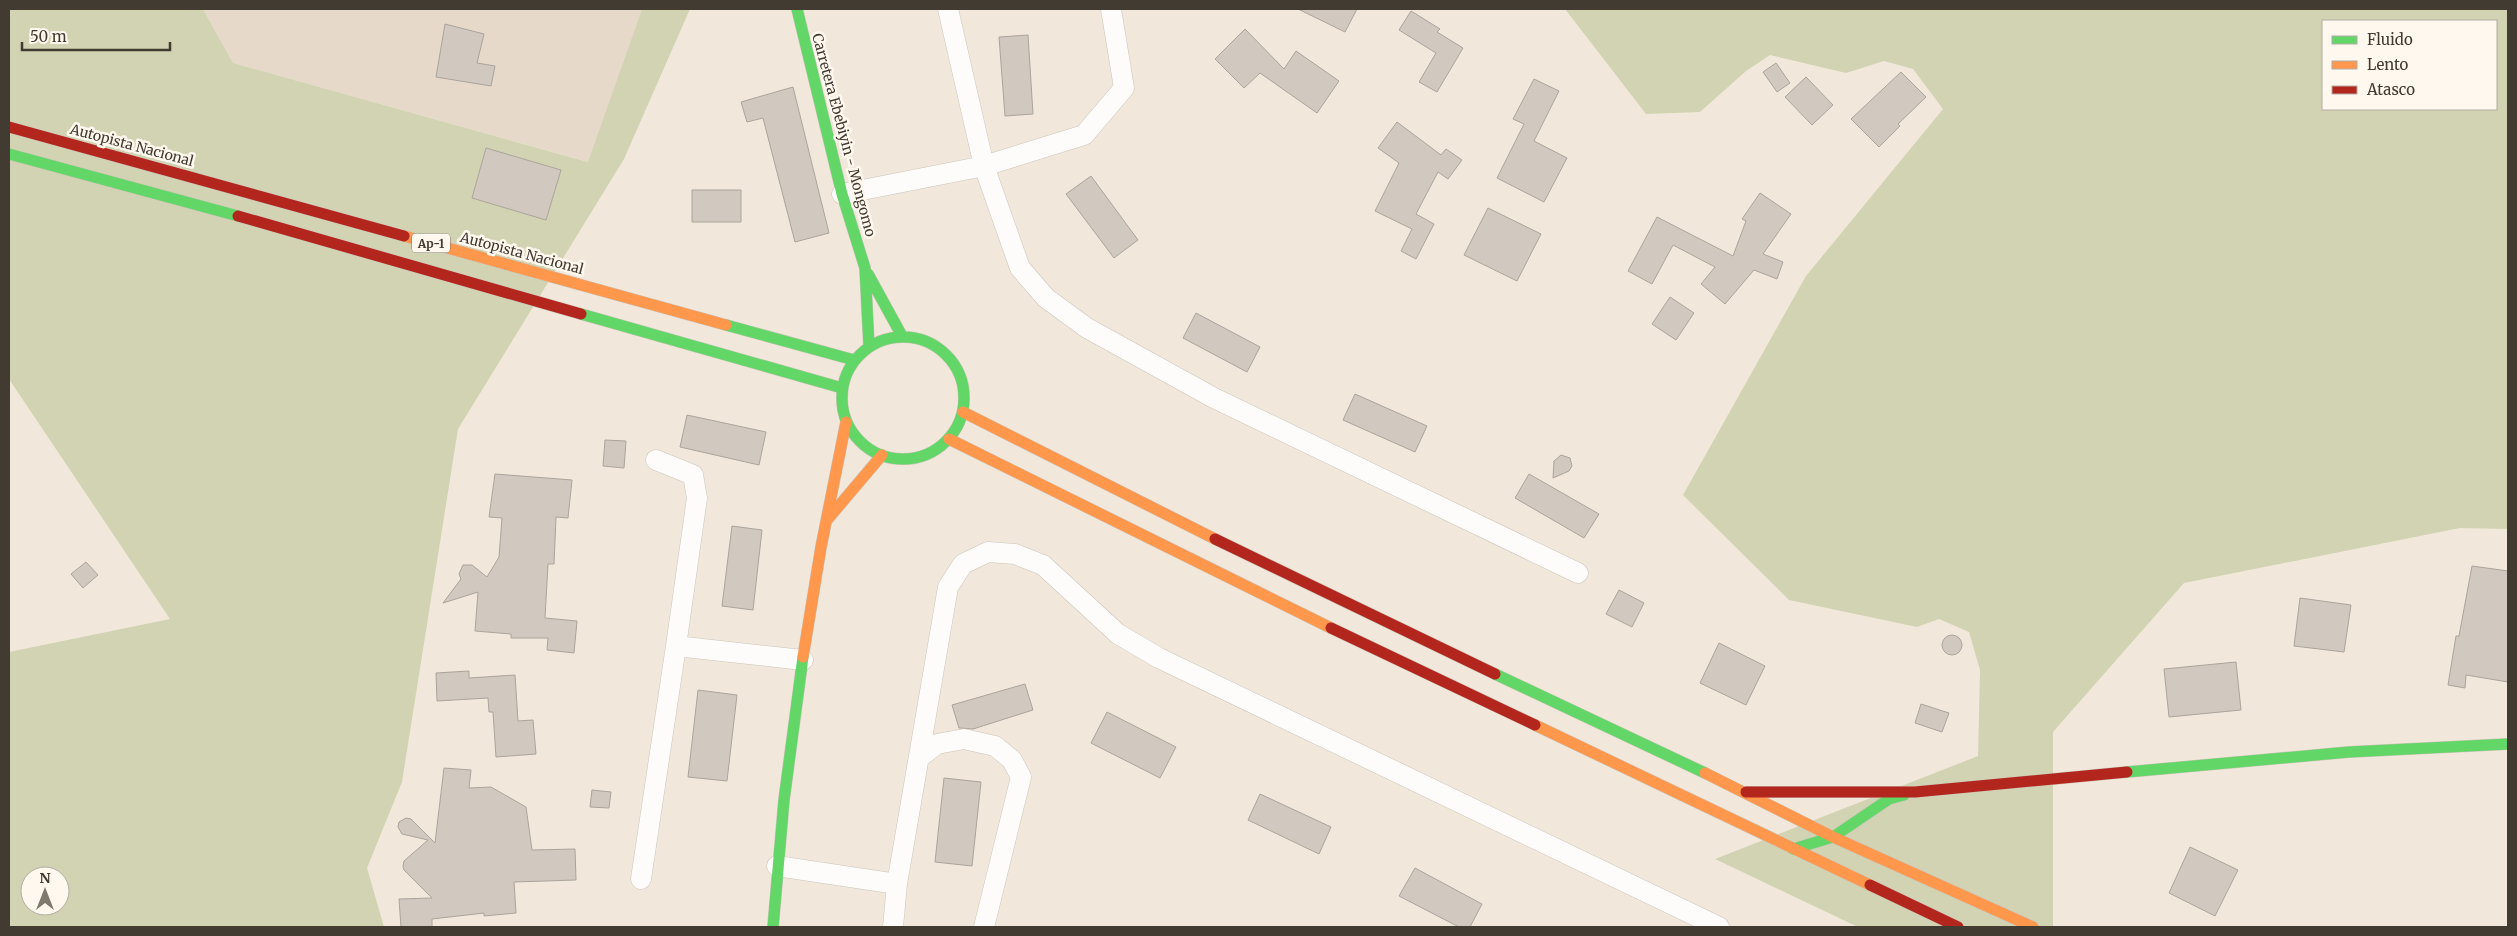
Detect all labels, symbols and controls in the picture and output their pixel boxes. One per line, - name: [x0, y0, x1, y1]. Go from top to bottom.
- scale bar: [22, 20, 170, 52]
- legend: [2322, 20, 2497, 110]
- text: 50 m: [30, 27, 67, 46]
- text: Fluido: [2367, 30, 2413, 49]
- street label: Carretera Ebebiyin - Mongomo: [808, 31, 880, 239]
- text: Lento: [2367, 55, 2409, 74]
- text: Atasco: [2366, 80, 2415, 99]
- street label: Autopista Nacional: [67, 120, 196, 170]
- street label: Autopista Nacional: [457, 228, 586, 278]
- road number: Ap-1: [412, 234, 450, 252]
- north arrow: [20, 866, 70, 916]
- text: N: [39, 869, 51, 887]

